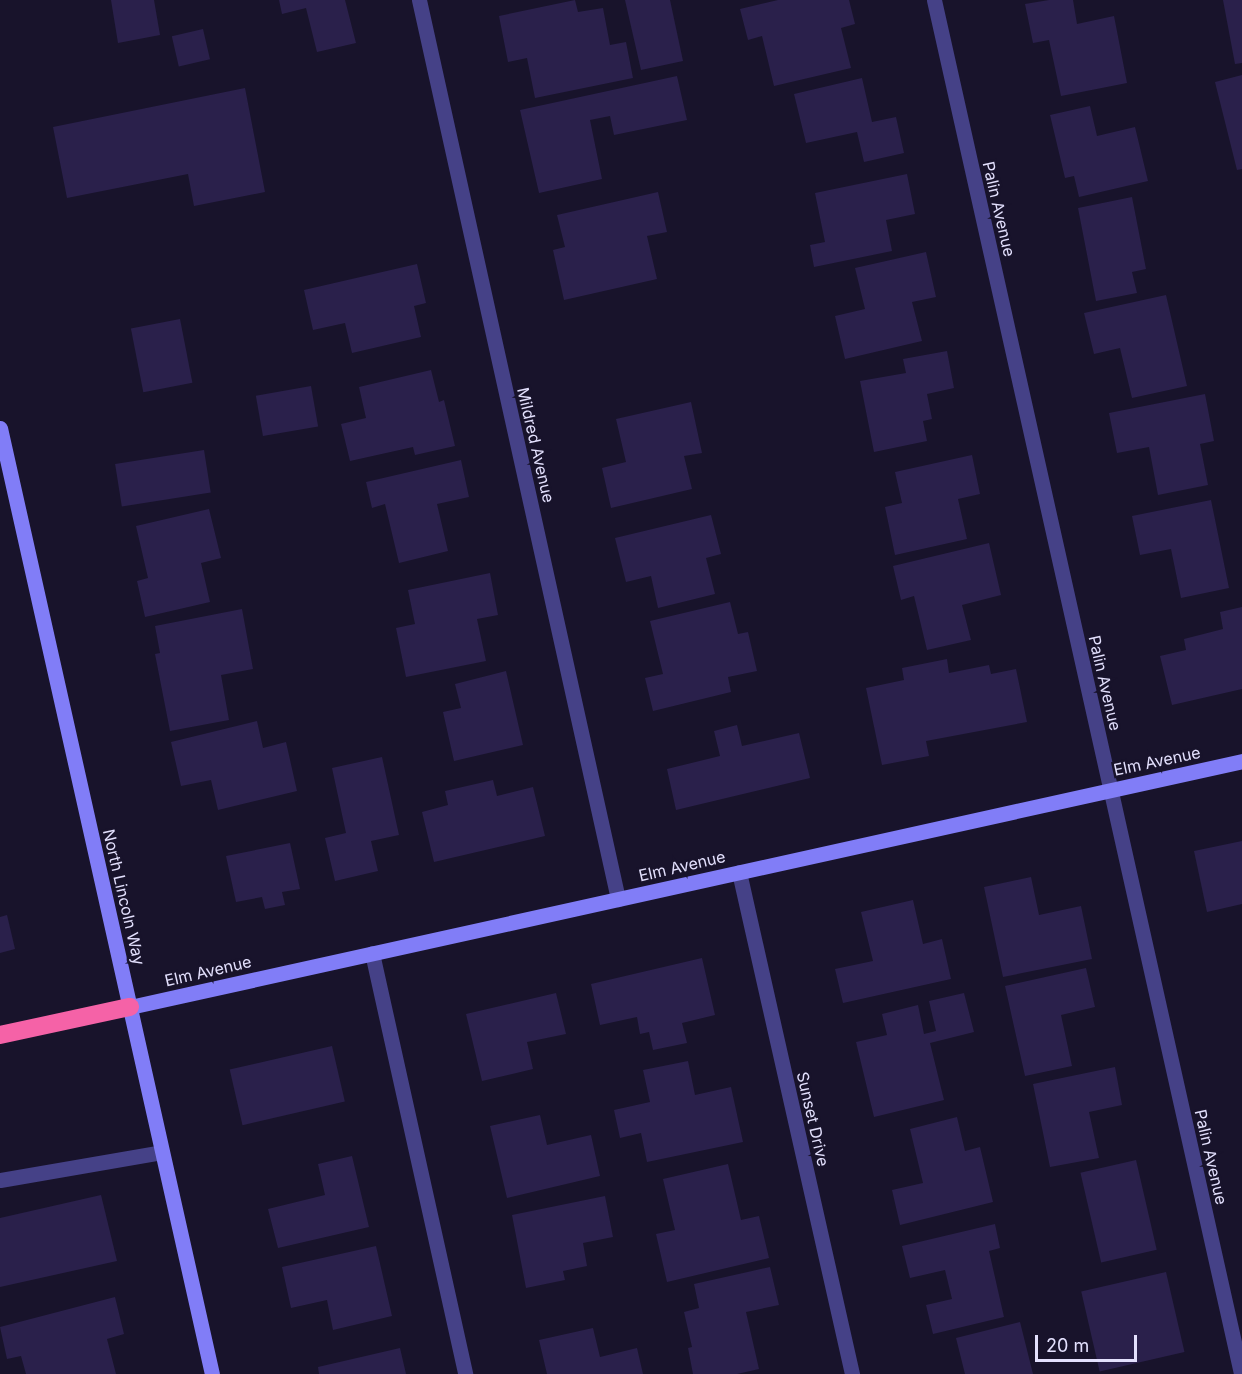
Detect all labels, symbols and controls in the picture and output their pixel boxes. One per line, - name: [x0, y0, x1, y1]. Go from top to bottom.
- street label: Palin Avenue: [979, 160, 1019, 258]
- street label: Mildred Avenue: [513, 386, 559, 504]
- street label: Palin Avenue: [1085, 634, 1125, 732]
- street label: Elm Avenue: [1112, 742, 1202, 780]
- street label: North Lincoln Way: [99, 827, 149, 967]
- street label: Elm Avenue: [637, 847, 727, 885]
- street label: Elm Avenue: [163, 952, 253, 990]
- street label: Sunset Drive: [793, 1070, 833, 1168]
- street label: Palin Avenue: [1191, 1108, 1231, 1206]
- scale bar: [1038, 1323, 1140, 1361]
- text: 20 m: [1046, 1335, 1089, 1356]

